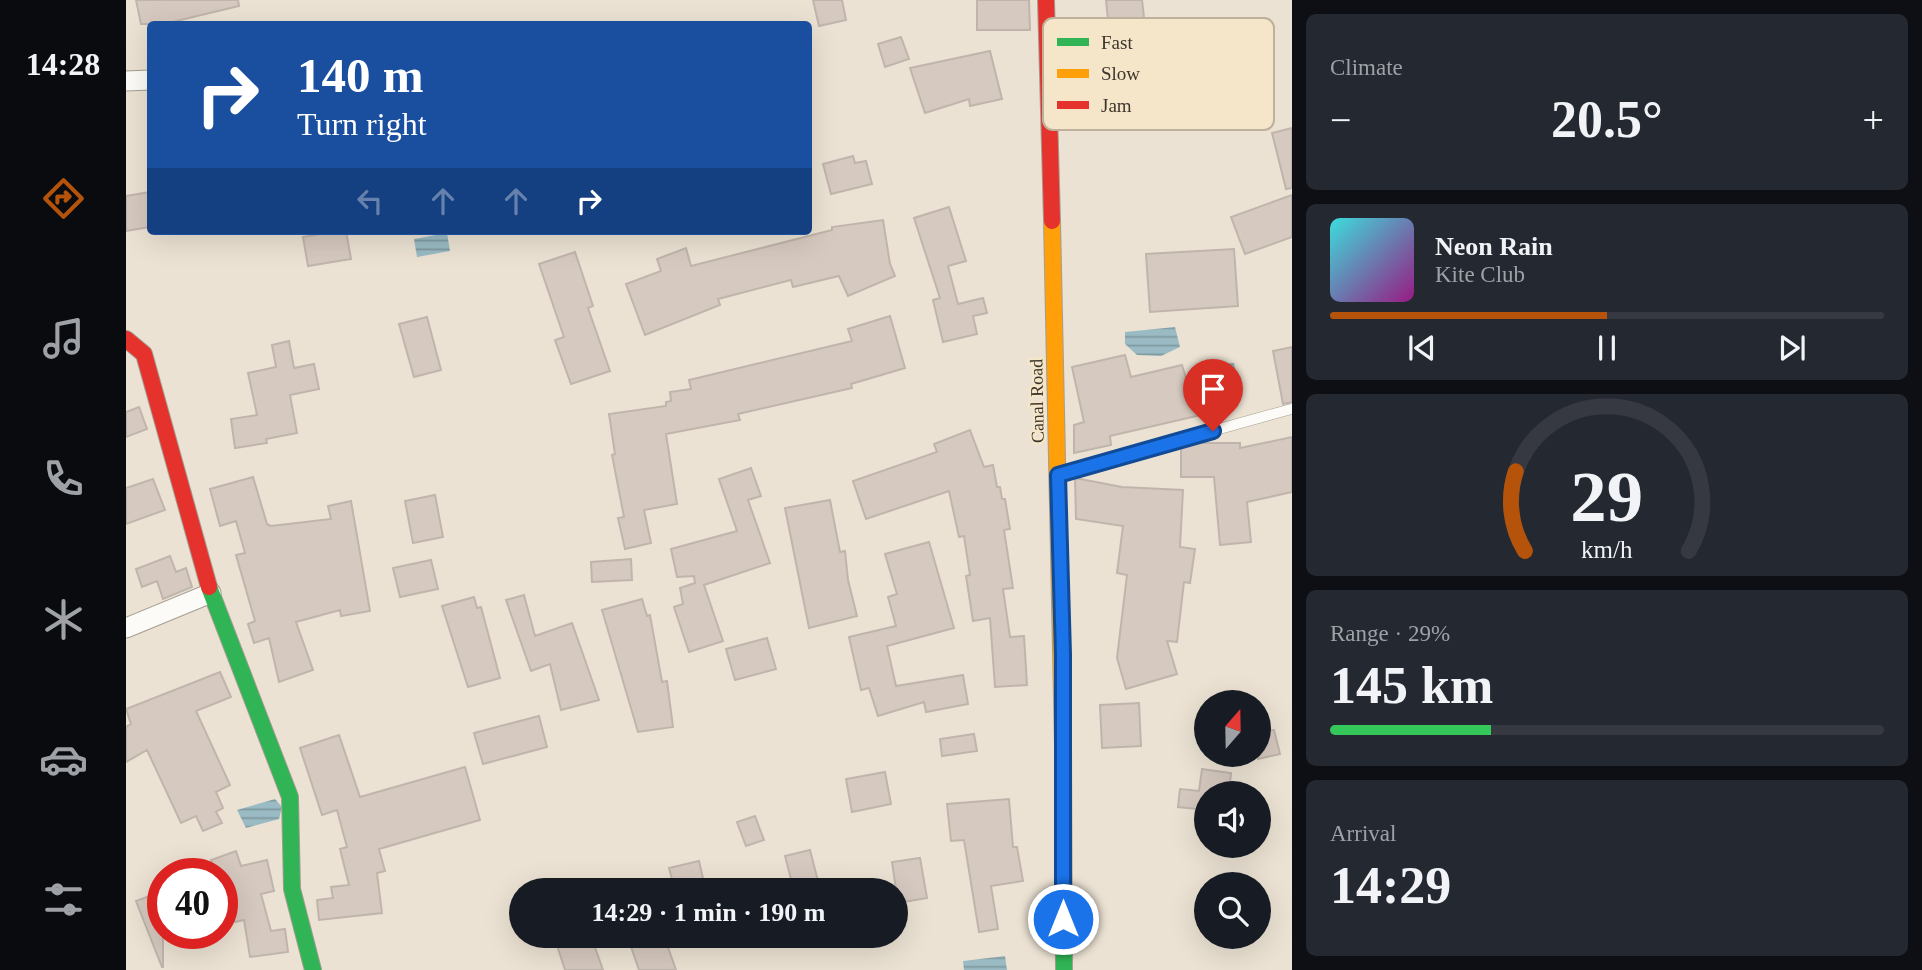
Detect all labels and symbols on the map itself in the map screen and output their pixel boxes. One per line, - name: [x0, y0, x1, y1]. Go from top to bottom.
- legend: [1043, 18, 1274, 130]
- text: Fast: [1101, 32, 1133, 53]
- text: Slow: [1101, 63, 1140, 84]
- text: Jam: [1101, 95, 1132, 116]
- street label: Canal Road: [1026, 359, 1048, 443]
- pin: [1183, 359, 1243, 431]
- north arrow: [1194, 690, 1270, 766]
- speed limit sign: 40: [147, 858, 238, 949]
- position arrow: [1026, 882, 1100, 956]

